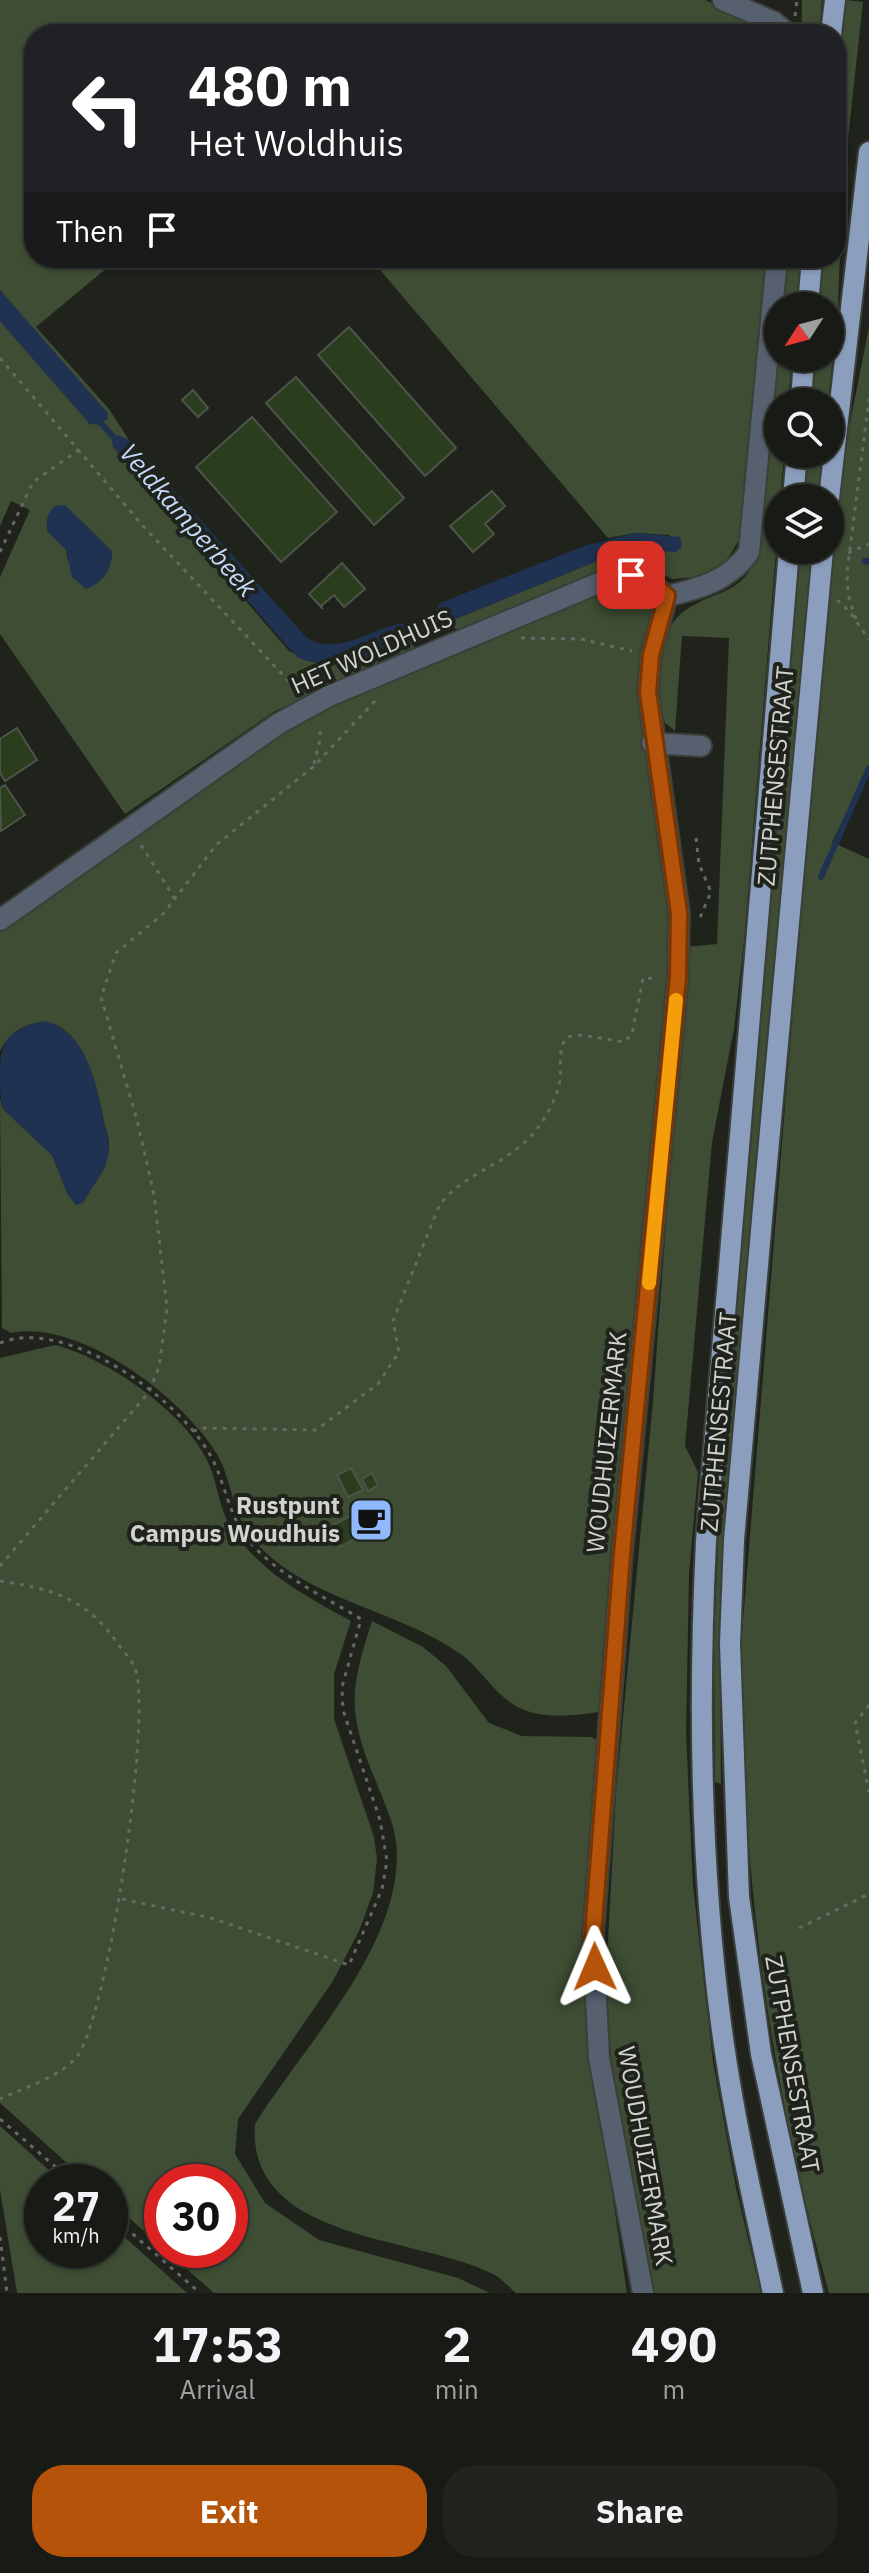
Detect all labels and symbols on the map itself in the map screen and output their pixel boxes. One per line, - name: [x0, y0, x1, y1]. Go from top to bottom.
- north arrow: [764, 292, 844, 372]
- water label: Veldkamperbeek: [113, 435, 265, 604]
- pin: [597, 541, 665, 609]
- street label: HET WOLDHUIS: [286, 601, 457, 701]
- street label: ZUTPHENSESTRAAT: [749, 664, 801, 887]
- street label: ZUTPHENSESTRAAT: [692, 1310, 744, 1533]
- street label: WOUDHUIZERMARK: [578, 1330, 634, 1554]
- place label: Rustpunt Campus Woudhuis: [130, 1489, 340, 1549]
- cafe icon: Rustpunt Campus Woudhuis: [347, 1496, 395, 1544]
- position arrow: [553, 1925, 637, 2009]
- street label: ZUTPHENSESTRAAT: [758, 1953, 828, 2175]
- street label: WOUDHUIZERMARK: [611, 2044, 681, 2268]
- speed limit sign: 30: [144, 2164, 248, 2268]

